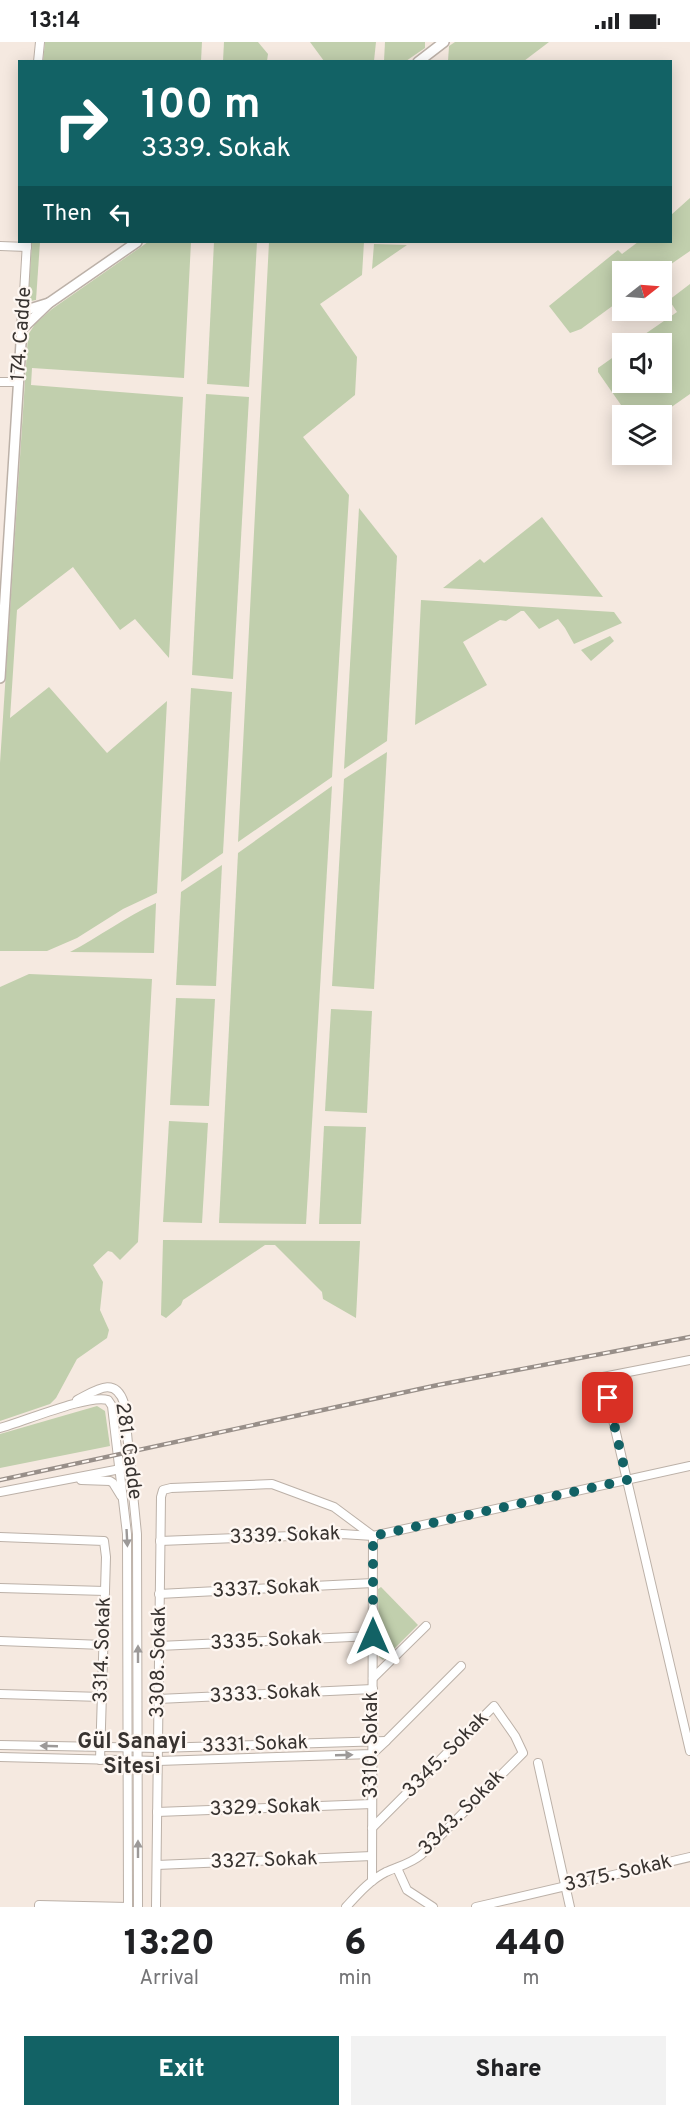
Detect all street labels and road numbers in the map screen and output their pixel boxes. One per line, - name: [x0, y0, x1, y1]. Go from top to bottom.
- street label: 174. Cadde: [6, 286, 38, 382]
- street label: 281. Cadde: [108, 1401, 148, 1501]
- street label: 3339. Sokak: [229, 1521, 341, 1551]
- street label: 3337. Sokak: [212, 1573, 320, 1605]
- street label: 3314. Sokak: [88, 1596, 118, 1704]
- street label: 3308. Sokak: [145, 1606, 173, 1718]
- street label: 3335. Sokak: [210, 1625, 322, 1657]
- street label: 3333. Sokak: [209, 1678, 321, 1710]
- street label: 3310. Sokak: [359, 1691, 385, 1799]
- street label: 3345. Sokak: [397, 1706, 495, 1804]
- street label: 3331. Sokak: [201, 1730, 309, 1760]
- street label: 3343. Sokak: [413, 1764, 511, 1862]
- street label: 3329. Sokak: [209, 1793, 321, 1823]
- street label: 3327. Sokak: [210, 1846, 318, 1876]
- street label: 3375. Sokak: [561, 1849, 675, 1899]

